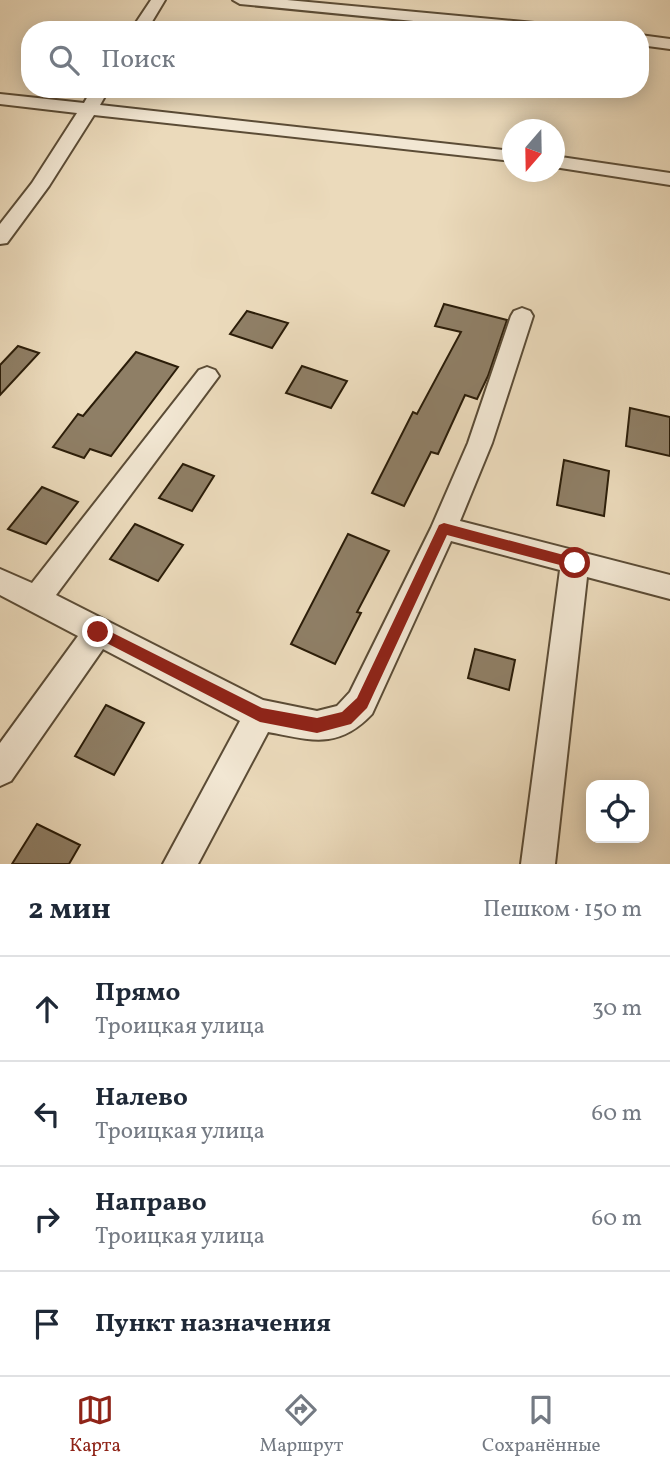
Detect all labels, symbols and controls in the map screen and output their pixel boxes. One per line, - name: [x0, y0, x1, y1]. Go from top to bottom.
- search box: [21, 21, 649, 98]
- icon: search: [45, 41, 83, 79]
- text: Поиск: [101, 42, 175, 78]
- north arrow: [502, 119, 565, 182]
- route start: [559, 547, 590, 578]
- route end: [82, 616, 113, 647]
- map controls: [586, 780, 649, 843]
- button: locate: [586, 780, 649, 843]
- text: 2 мин: [28, 889, 111, 931]
- text: Пешком · 150 m: [483, 894, 642, 926]
- text: Прямо: [95, 975, 180, 1011]
- icon: ahead: [28, 990, 66, 1028]
- text: 30 m: [592, 993, 642, 1025]
- text: Троицкая улица: [95, 1011, 265, 1043]
- text: Налево: [95, 1080, 188, 1116]
- icon: left: [28, 1095, 66, 1133]
- text: 60 m: [592, 1098, 642, 1130]
- text: Троицкая улица: [95, 1116, 265, 1148]
- text: Направо: [95, 1185, 207, 1221]
- icon: right: [28, 1200, 66, 1238]
- text: 60 m: [592, 1203, 642, 1235]
- text: Троицкая улица: [95, 1221, 265, 1253]
- icon: arrive: [28, 1305, 66, 1343]
- text: Пункт назначения: [95, 1306, 331, 1342]
- tab: Карта: [69, 1391, 121, 1459]
- tab: Маршрут: [260, 1391, 343, 1459]
- tab: Сохранённые: [482, 1391, 601, 1459]

